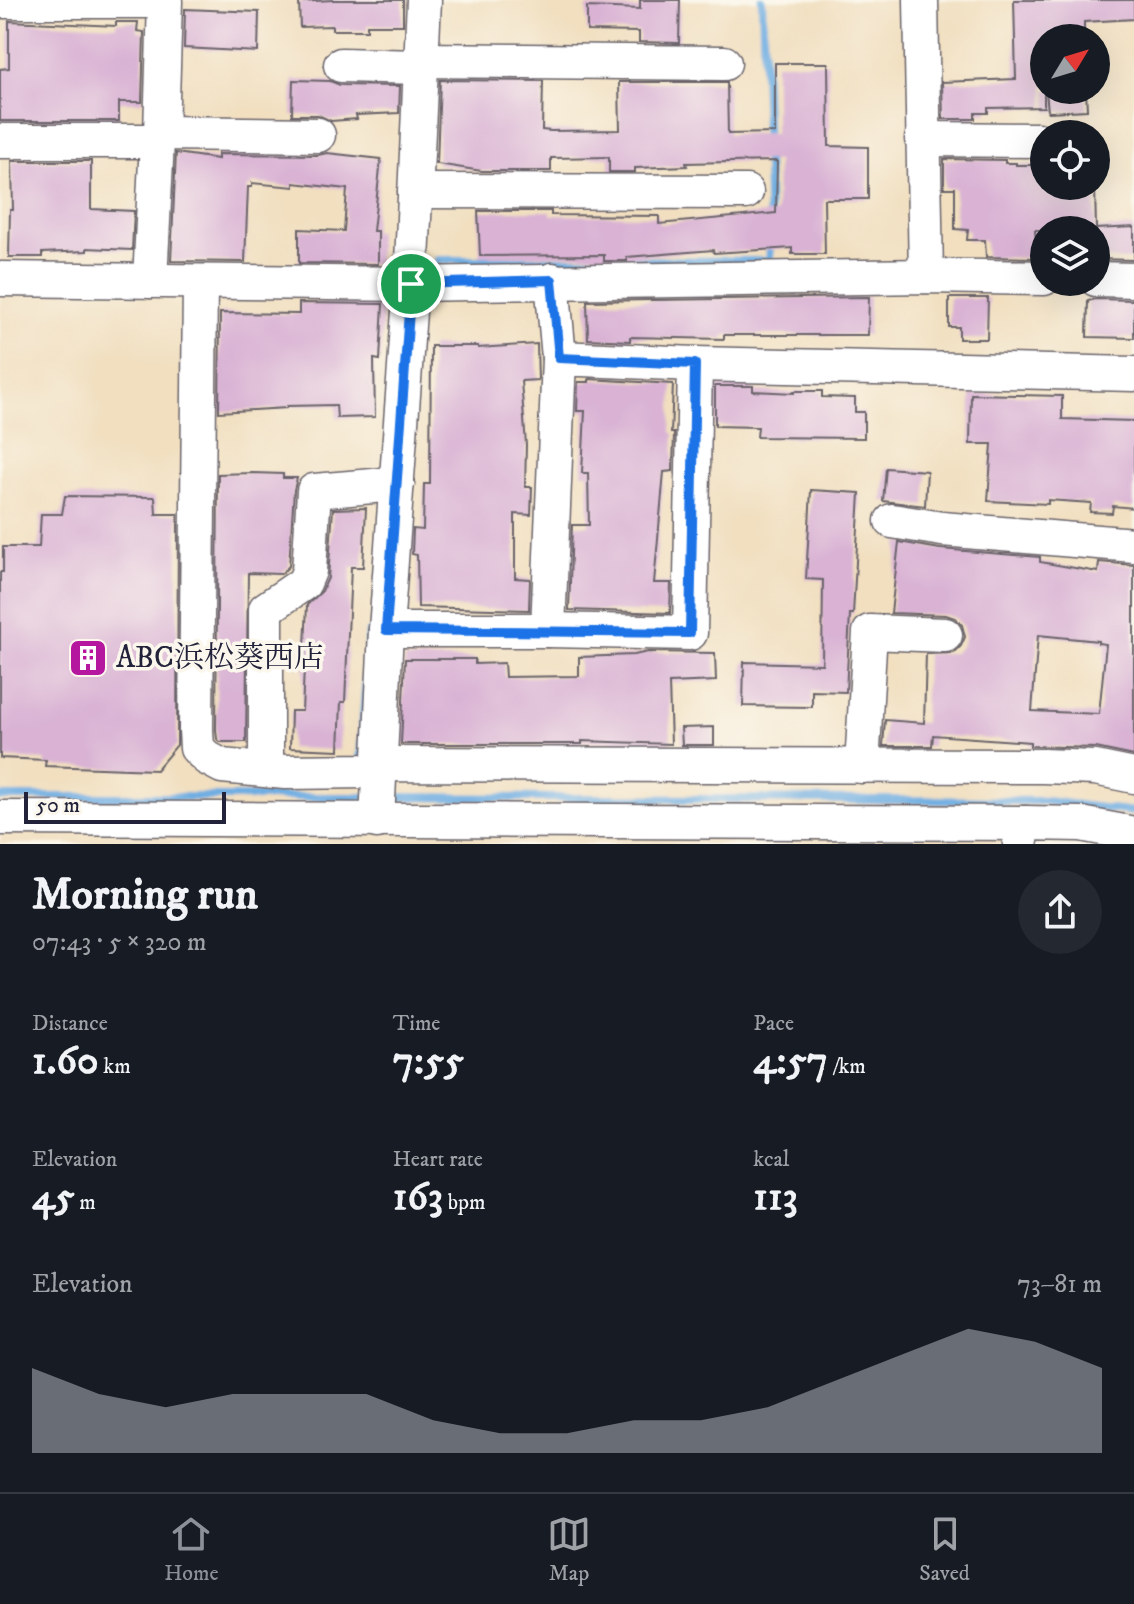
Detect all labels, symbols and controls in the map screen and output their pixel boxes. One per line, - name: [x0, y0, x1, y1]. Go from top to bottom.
- north arrow: [1030, 24, 1110, 104]
- map controls: [1030, 24, 1110, 296]
- button: locate: [1030, 120, 1110, 200]
- button: layers: [1030, 216, 1110, 296]
- pin: [377, 250, 445, 318]
- icon: arrive: [389, 262, 433, 306]
- building icon: ABC浜松葵西店: [67, 637, 109, 679]
- place label: ABC浜松葵西店: [116, 640, 324, 677]
- scale bar: [24, 788, 226, 824]
- text: 50 m: [36, 792, 80, 819]
- text: Morning run: [32, 868, 258, 923]
- button: share: [1018, 870, 1102, 954]
- text: 07:43 · 5 × 320 m: [32, 926, 207, 959]
- text: Distance: [32, 1010, 108, 1037]
- text: Time: [393, 1010, 440, 1037]
- text: Pace: [753, 1010, 794, 1037]
- text: 1.60: [32, 1037, 99, 1087]
- text: 7:55: [393, 1037, 464, 1087]
- text: 4:57: [753, 1037, 828, 1087]
- text: km: [99, 1053, 131, 1080]
- text: /km: [828, 1053, 866, 1080]
- text: Elevation: [32, 1146, 117, 1173]
- text: Heart rate: [393, 1146, 483, 1173]
- text: kcal: [753, 1146, 789, 1173]
- text: 45: [32, 1173, 75, 1223]
- text: 163: [393, 1173, 443, 1223]
- text: 113: [753, 1173, 798, 1223]
- text: m: [75, 1189, 96, 1216]
- text: bpm: [443, 1189, 486, 1216]
- text: Elevation: [32, 1268, 133, 1301]
- text: 73–81 m: [1017, 1268, 1102, 1301]
- tab: Home: [164, 1512, 219, 1587]
- tab: Map: [547, 1512, 591, 1587]
- tab: Saved: [919, 1512, 970, 1587]

